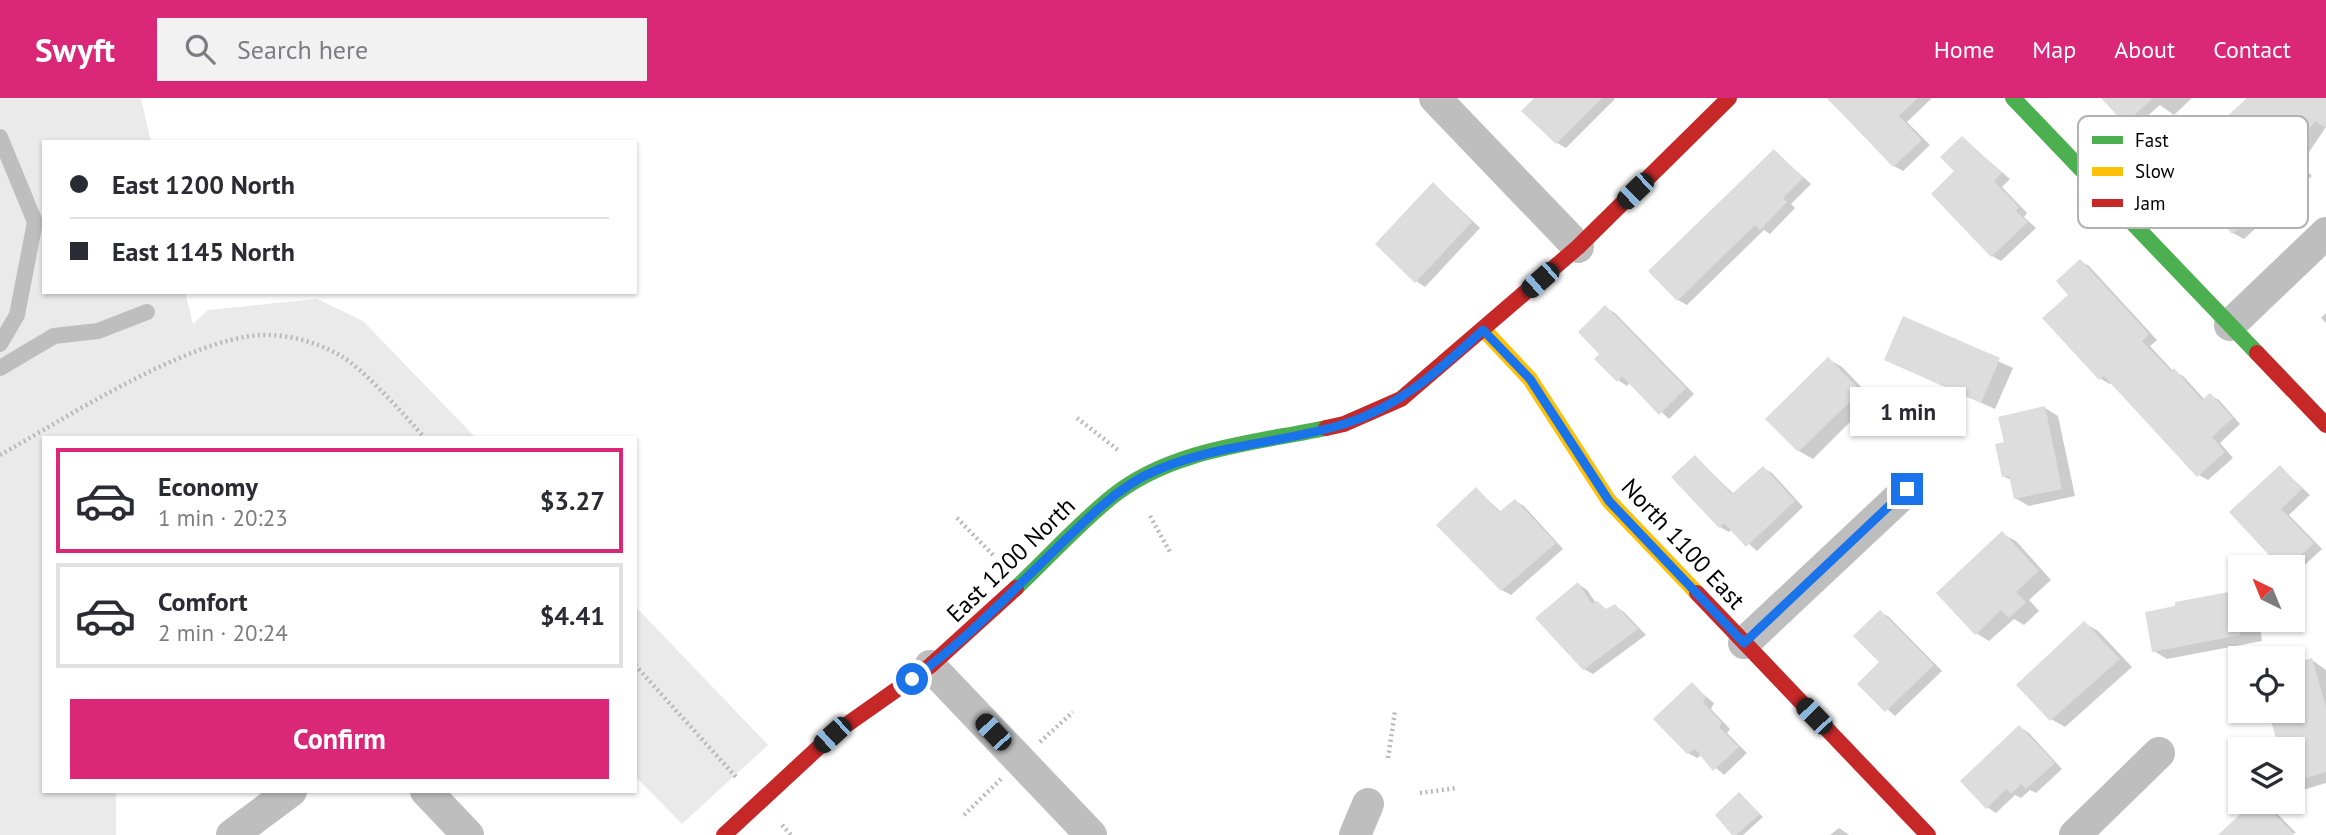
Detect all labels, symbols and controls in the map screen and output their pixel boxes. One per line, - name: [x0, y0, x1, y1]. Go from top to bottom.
- search box: [157, 18, 647, 81]
- text: Swyft: [35, 28, 115, 71]
- icon: search: [181, 30, 219, 68]
- text: Search here: [237, 33, 368, 66]
- text: Home: [1934, 34, 1994, 65]
- text: Map: [2032, 34, 2076, 65]
- text: About: [2114, 34, 2175, 65]
- text: Contact: [2213, 34, 2291, 65]
- legend: [2078, 116, 2308, 228]
- text: Fast: [2135, 128, 2169, 152]
- text: Slow: [2135, 159, 2175, 183]
- text: East 1200 North: [112, 168, 295, 201]
- car: [1613, 169, 1658, 213]
- text: Jam: [2134, 191, 2165, 215]
- text: East 1145 North: [112, 235, 295, 268]
- car: [1518, 258, 1563, 302]
- callout: 1 min: [1849, 388, 1965, 436]
- text: 1 min: [1880, 397, 1936, 426]
- icon: car: [74, 469, 137, 532]
- text: Economy: [158, 470, 258, 503]
- street label: North 1100 East: [1615, 472, 1752, 615]
- route end: [1891, 473, 1923, 505]
- text: $3.27: [540, 484, 605, 517]
- street label: East 1200 North: [940, 490, 1082, 629]
- text: 1 min · 20:23: [158, 503, 288, 532]
- north arrow: [2228, 555, 2305, 632]
- map controls: [2228, 555, 2305, 814]
- icon: car: [74, 584, 137, 647]
- text: Comfort: [158, 585, 248, 618]
- text: $4.41: [540, 599, 605, 632]
- text: 2 min · 20:24: [158, 618, 288, 647]
- button: locate: [2228, 646, 2305, 723]
- route start: [896, 663, 928, 695]
- car: [1792, 694, 1837, 738]
- button: Confirm: [70, 699, 609, 779]
- car: [971, 709, 1016, 755]
- car: [810, 713, 855, 757]
- button: layers: [2228, 737, 2305, 814]

